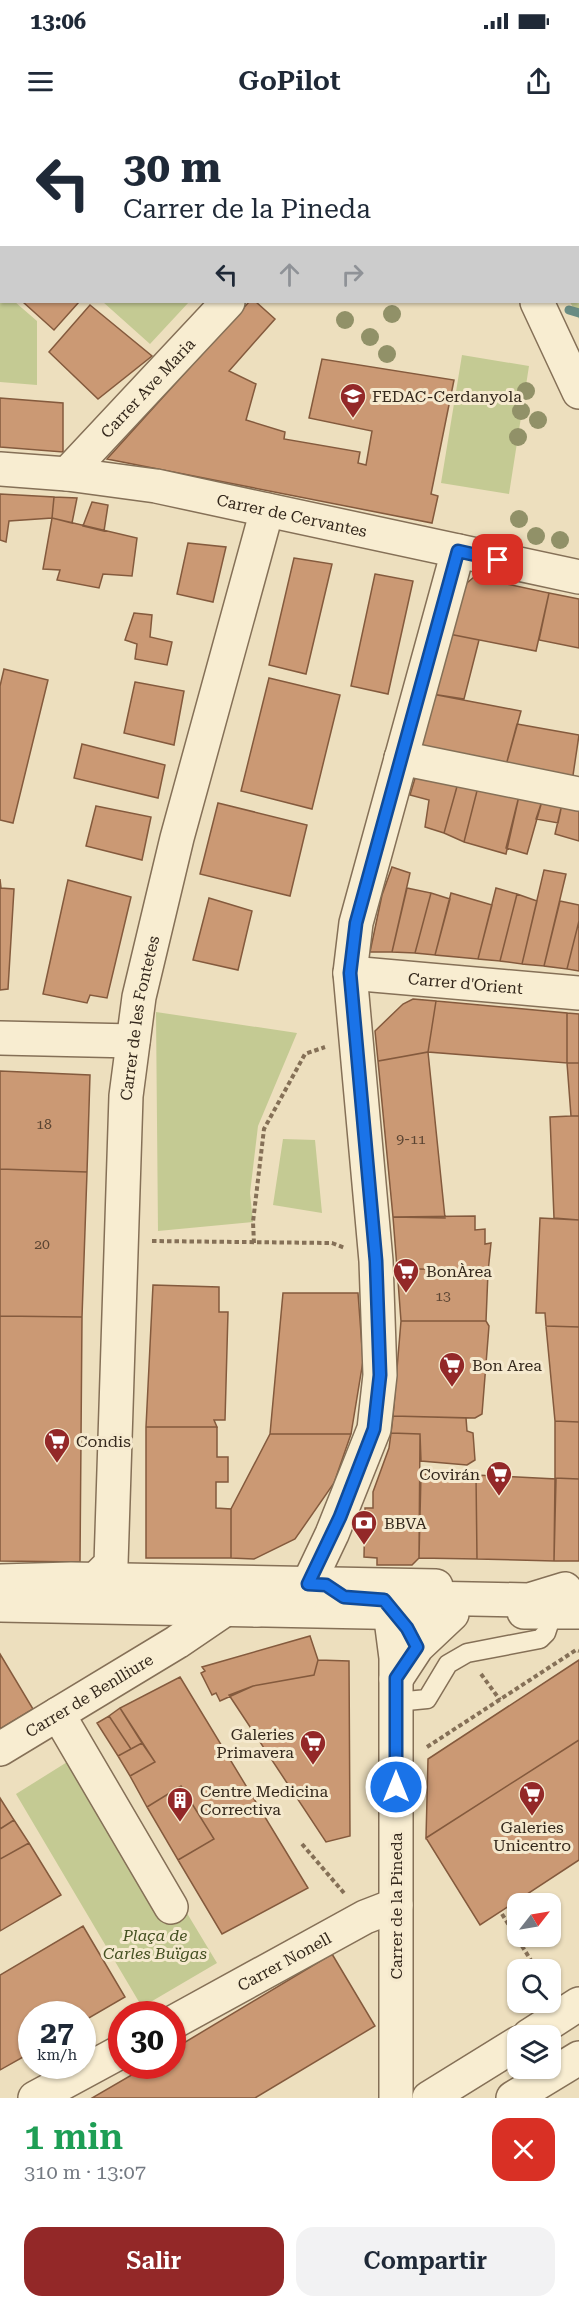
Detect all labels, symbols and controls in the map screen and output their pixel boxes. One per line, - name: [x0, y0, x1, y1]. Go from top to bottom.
- text: 13:06: [30, 9, 86, 34]
- icon: menu: [24, 65, 57, 98]
- text: GoPilot: [238, 65, 341, 97]
- icon: share: [522, 65, 555, 98]
- text: 30 m: [123, 143, 221, 192]
- icon: left: [24, 144, 102, 222]
- text: Carrer de la Pineda: [123, 193, 371, 225]
- icon: left: [210, 258, 243, 291]
- icon: ahead: [273, 258, 306, 291]
- icon: right: [336, 258, 369, 291]
- street label: Carrer Ave Maria: [97, 334, 199, 442]
- school or university icon: FEDAC-Cerdanyola: [338, 381, 368, 419]
- place label: FEDAC-Cerdanyola: [372, 387, 522, 406]
- street label: Carrer de Cervantes: [215, 490, 369, 541]
- pin: [472, 534, 523, 585]
- icon: arrive: [481, 543, 514, 576]
- street label: Carrer de les Fontetes: [116, 933, 163, 1102]
- street label: Carrer d'Orient: [407, 969, 524, 998]
- house number: 18: [36, 1116, 52, 1132]
- house number: 9-11: [396, 1131, 426, 1147]
- house number: 20: [34, 1236, 50, 1252]
- supermarket icon: BonÀrea: [391, 1256, 421, 1294]
- place label: BonÀrea: [426, 1262, 492, 1281]
- house number: 13: [435, 1288, 451, 1304]
- supermarket icon: Bon Area: [437, 1350, 467, 1388]
- place label: Bon Area: [472, 1356, 542, 1375]
- supermarket icon: Condis: [42, 1426, 72, 1464]
- place label: Condis: [76, 1432, 131, 1451]
- supermarket icon: Covirán: [484, 1459, 514, 1497]
- place label: Covirán: [419, 1465, 480, 1484]
- bank icon: BBVA: [349, 1508, 379, 1546]
- place label: BBVA: [384, 1514, 427, 1533]
- street label: Carrer de Benlliure: [22, 1649, 156, 1741]
- place label: Galeries Primavera: [216, 1725, 294, 1762]
- supermarket icon: Galeries Primavera: [298, 1728, 328, 1766]
- position arrow: [364, 1755, 428, 1819]
- supermarket icon: Galeries Unicentro: [517, 1779, 547, 1817]
- place label: Centre Medicina Correctiva: [200, 1782, 329, 1819]
- building icon: Centre Medicina Correctiva: [165, 1785, 195, 1823]
- place label: Galeries Unicentro: [493, 1818, 571, 1855]
- street label: Carrer de la Pineda: [387, 1832, 406, 1979]
- north arrow: [507, 1893, 561, 1947]
- map controls: [507, 1893, 561, 2079]
- park label: Plaça de Carles Buïgas: [103, 1926, 207, 1963]
- street label: Carrer Nonell: [234, 1928, 334, 1995]
- button: search: [507, 1959, 561, 2013]
- speed limit sign: 30: [108, 2001, 186, 2079]
- text: 27: [40, 2015, 74, 2050]
- button: layers: [507, 2025, 561, 2079]
- text: km/h: [37, 2046, 77, 2064]
- text: 1 min: [24, 2116, 123, 2158]
- button: close: [492, 2118, 555, 2181]
- text: 310 m · 13:07: [24, 2160, 146, 2184]
- button: Salir: [24, 2227, 284, 2296]
- button: Compartir: [296, 2227, 555, 2296]

